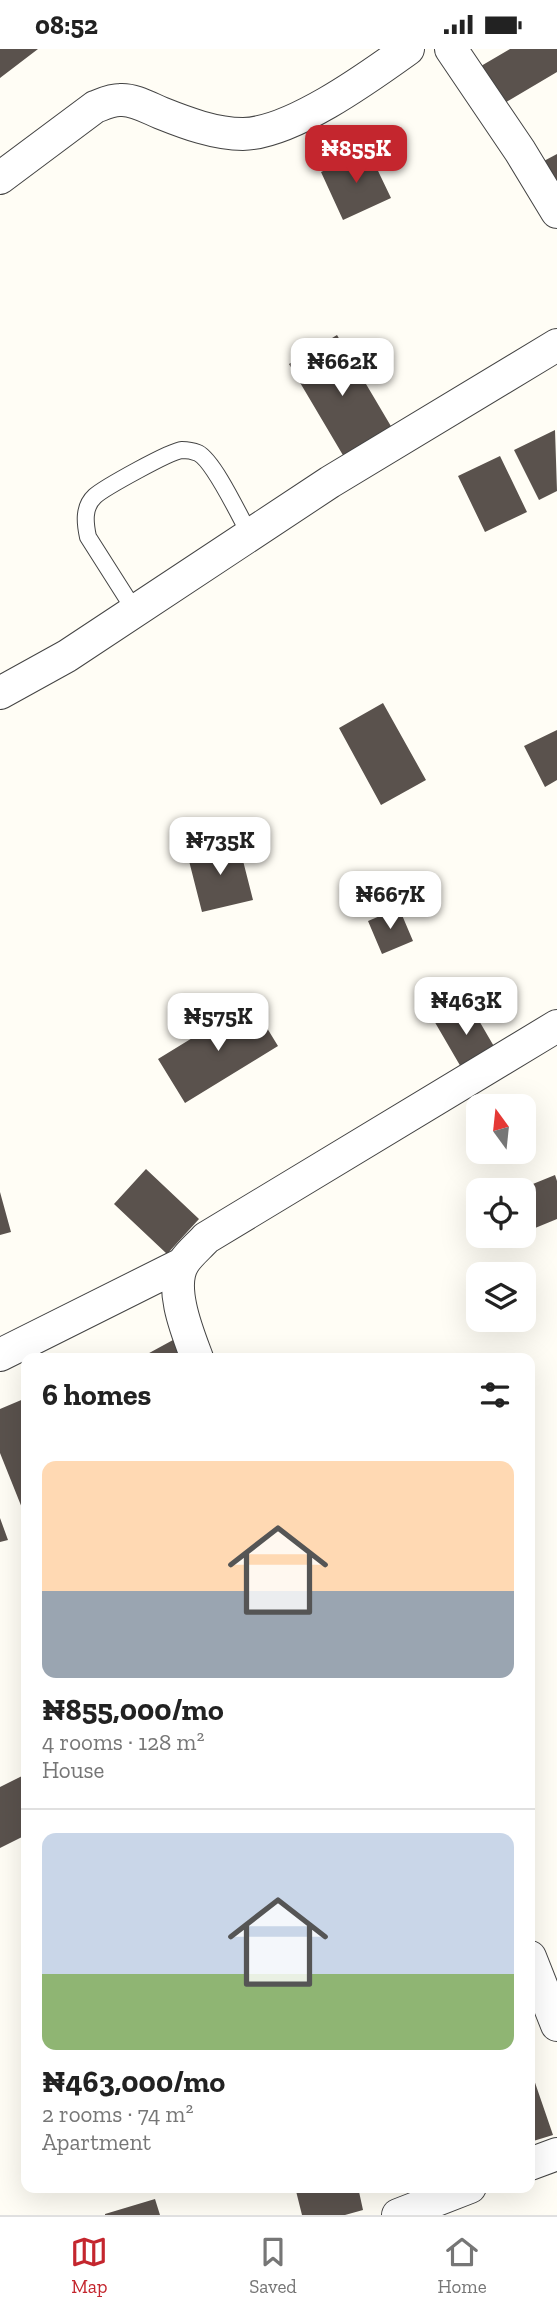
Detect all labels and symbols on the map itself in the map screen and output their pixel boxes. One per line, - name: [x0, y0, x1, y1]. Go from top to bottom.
- pin: ₦855K: [307, 125, 405, 185]
- pin: ₦662K: [293, 339, 391, 398]
- pin: ₦735K: [171, 817, 269, 877]
- pin: ₦667K: [341, 871, 439, 931]
- pin: ₦463K: [417, 977, 515, 1037]
- pin: ₦575K: [169, 993, 267, 1053]
- north arrow: [466, 1094, 536, 1164]

